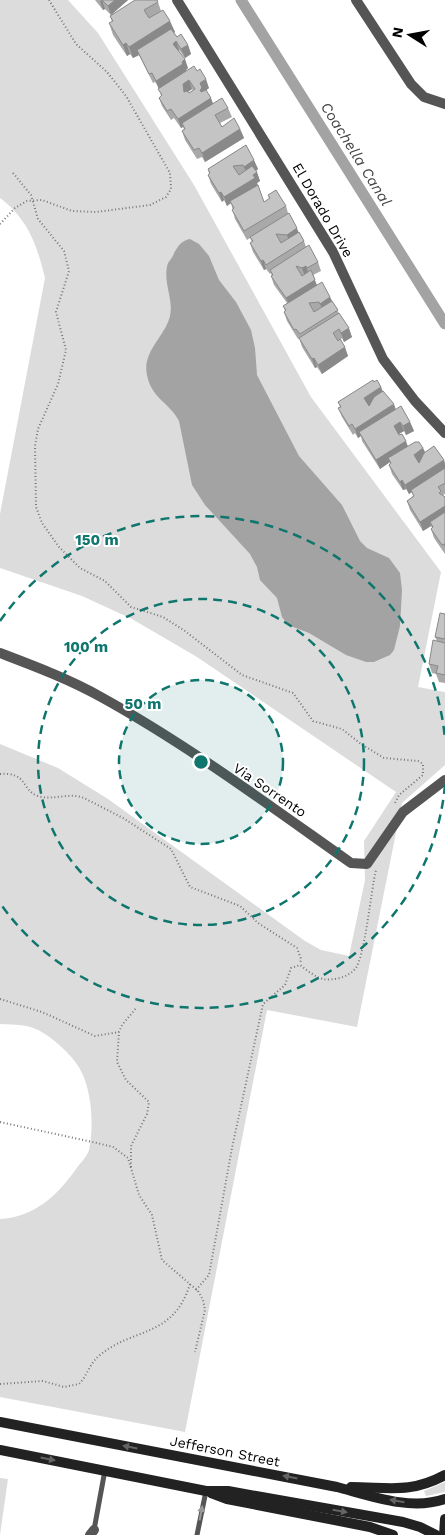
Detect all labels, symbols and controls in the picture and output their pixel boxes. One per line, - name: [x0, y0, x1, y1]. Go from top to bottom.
- north arrow: [385, 10, 435, 60]
- text: N: [388, 26, 406, 39]
- water label: Coachella Canal: [317, 99, 395, 210]
- street label: El Dorado Drive: [290, 160, 356, 260]
- text: 150 m: [75, 531, 119, 549]
- text: 100 m: [64, 638, 108, 656]
- text: 50 m: [125, 695, 161, 713]
- centre of rings: [192, 753, 210, 771]
- street label: Via Sorrento: [230, 760, 310, 820]
- street label: Jefferson Street: [169, 1433, 281, 1470]
- one-way arrow: [122, 1443, 138, 1451]
- one-way arrow: [40, 1455, 56, 1463]
- one-way arrow: [281, 1473, 297, 1481]
- one-way arrow: [389, 1497, 405, 1505]
- one-way arrow: [198, 1505, 206, 1521]
- one-way arrow: [332, 1507, 348, 1515]

